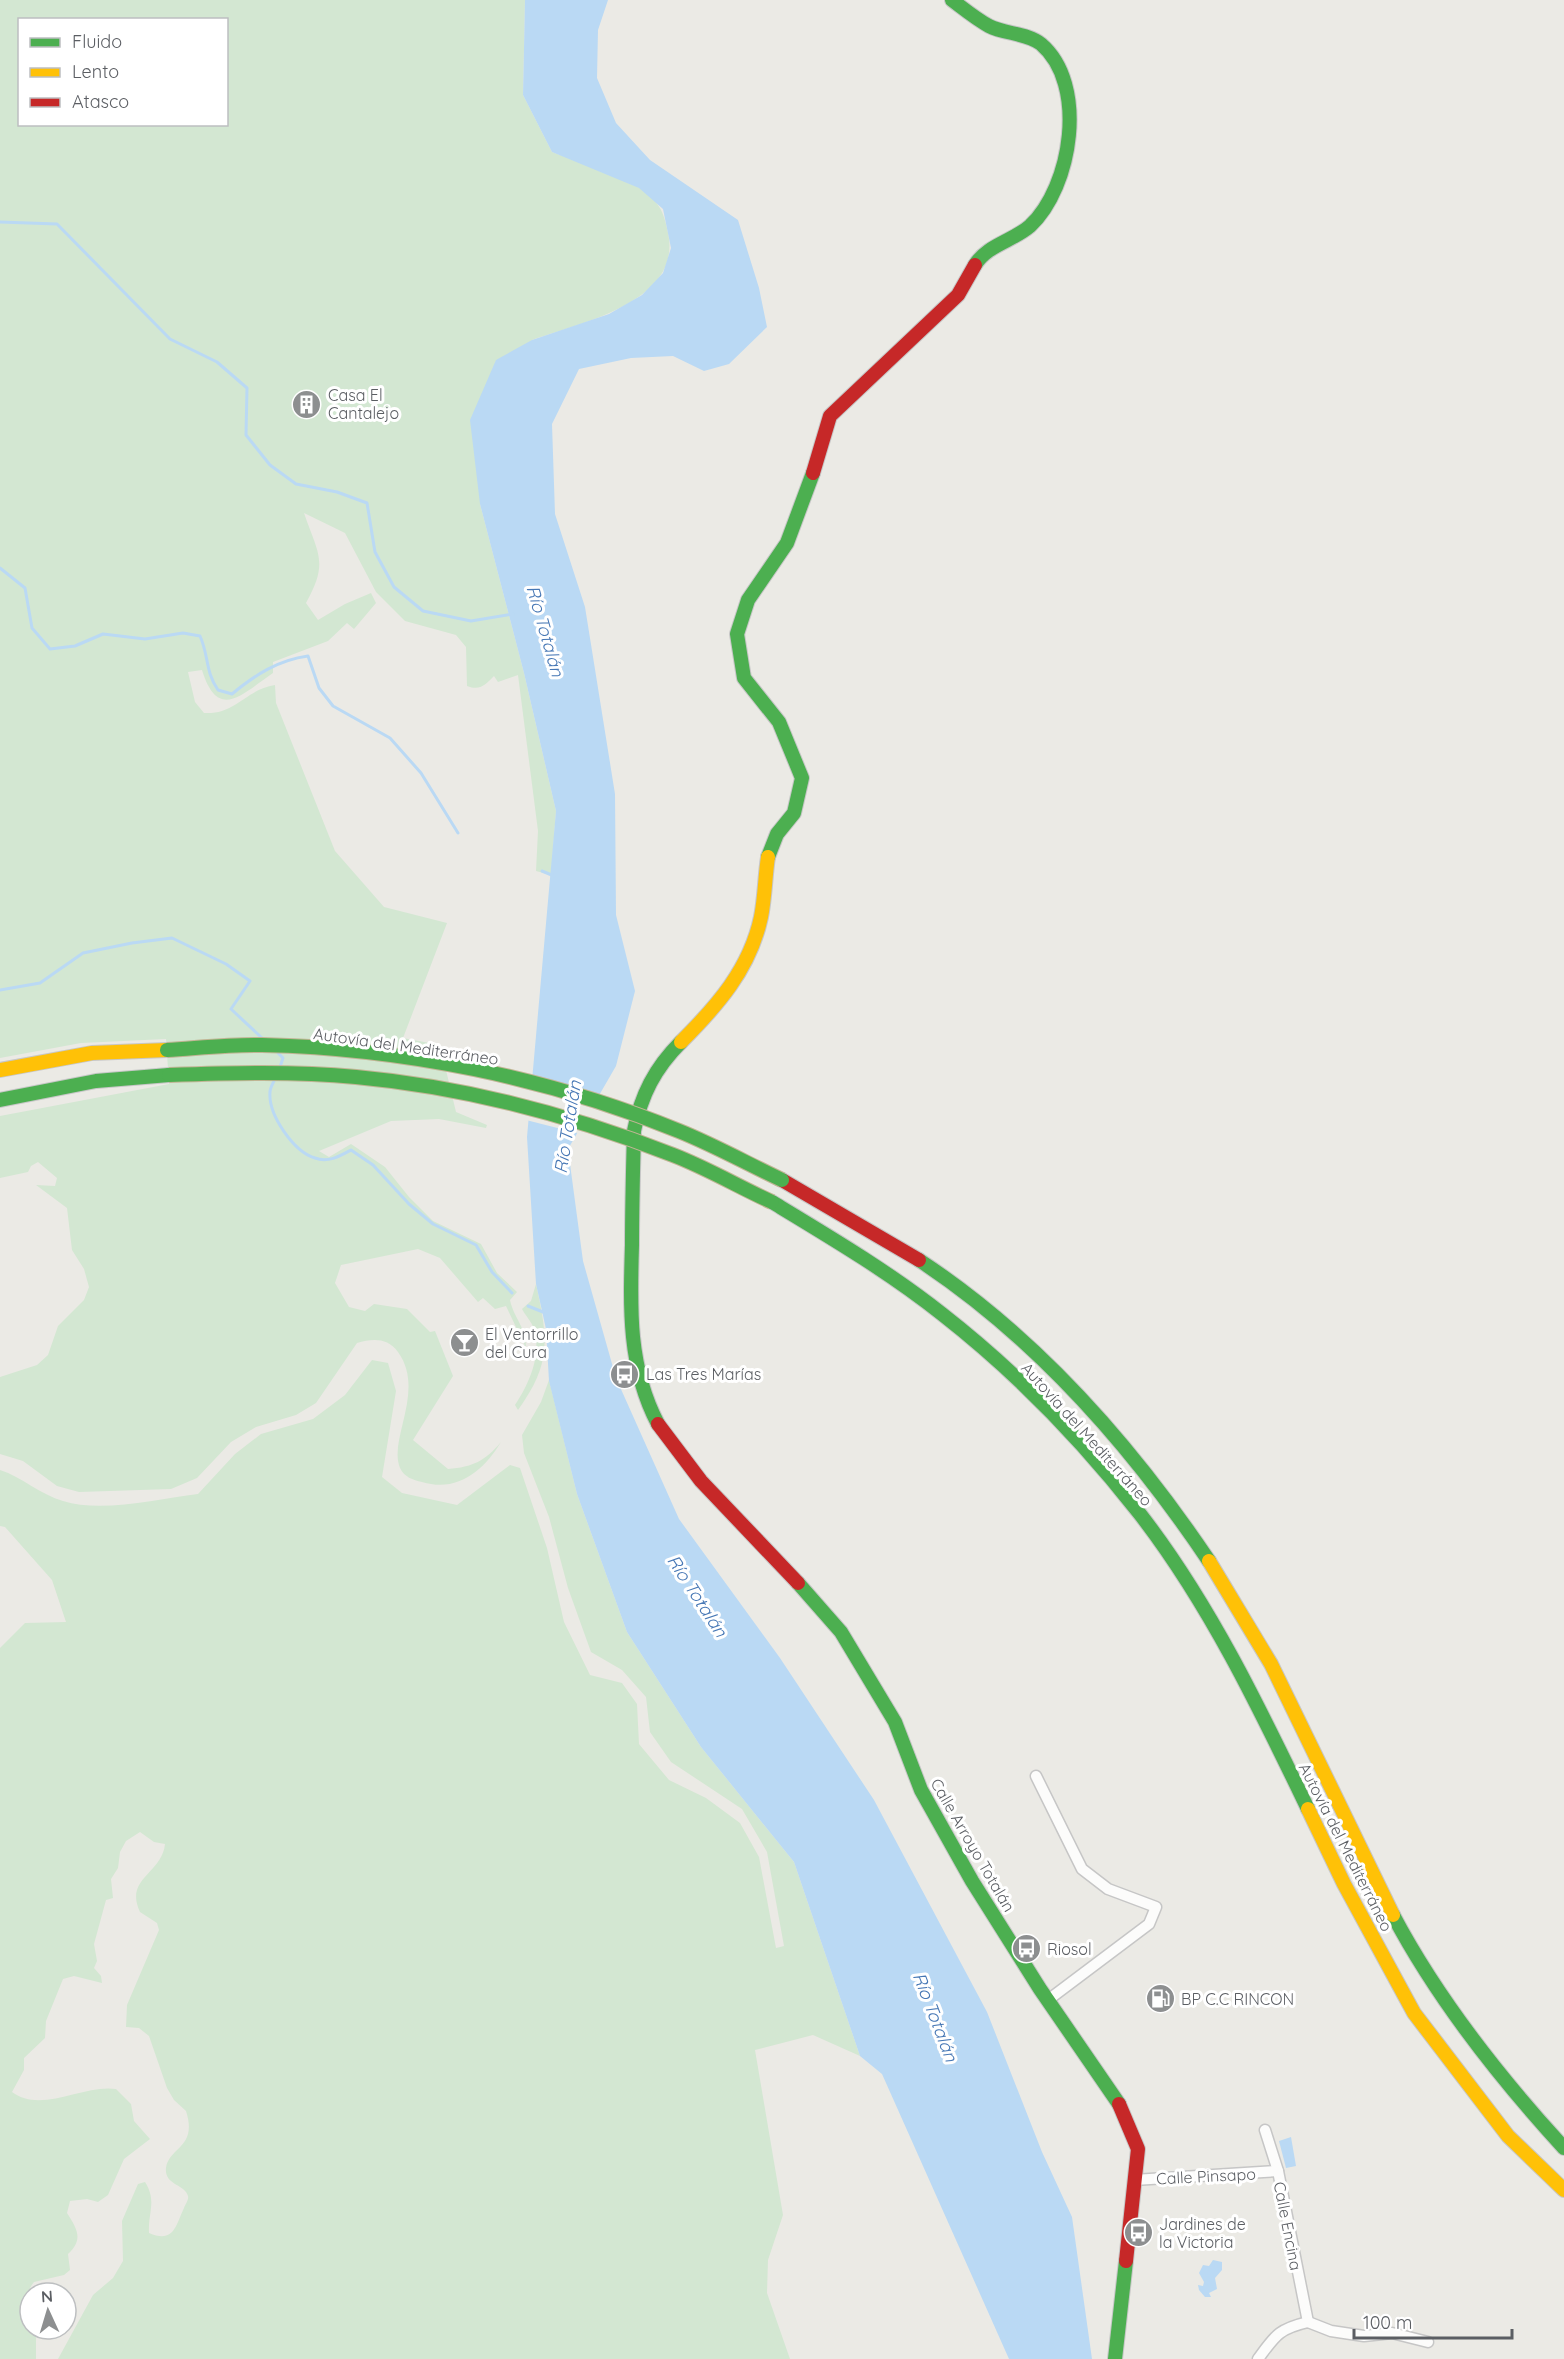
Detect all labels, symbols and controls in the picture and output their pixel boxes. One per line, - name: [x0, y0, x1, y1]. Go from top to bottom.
- legend: [18, 18, 228, 126]
- text: Fluido: [72, 30, 122, 53]
- text: Lento: [72, 60, 119, 83]
- text: Atasco: [72, 90, 129, 113]
- place label: Casa El Cantalejo: [328, 385, 399, 423]
- building icon: Casa El Cantalejo: [291, 388, 323, 420]
- water label: Río Totalán: [522, 583, 570, 680]
- street label: Autovía del Mediterráneo: [312, 1023, 500, 1069]
- water label: Río Totalán: [549, 1078, 586, 1175]
- place label: El Ventorrillo del Cura: [485, 1324, 578, 1362]
- bar icon: El Ventorrillo del Cura: [448, 1327, 480, 1359]
- bus stop icon: Las Tres Marías: [609, 1358, 641, 1390]
- street label: Autovía del Mediterráneo: [1017, 1358, 1157, 1510]
- place label: Las Tres Marías: [646, 1364, 761, 1384]
- water label: Río Totalán: [662, 1550, 733, 1642]
- street label: Autovía del Mediterráneo: [1295, 1759, 1397, 1935]
- street label: Calle Arroyo Totalán: [927, 1775, 1019, 1915]
- bus stop icon: Riosol: [1010, 1933, 1042, 1965]
- place label: Riosol: [1047, 1939, 1092, 1959]
- water label: Río Totalán: [908, 1969, 963, 2065]
- fuel station icon: BP C.C RINCON: [1144, 1983, 1176, 2015]
- place label: BP C.C RINCON: [1181, 1989, 1294, 2009]
- street label: Calle Pinsapo: [1156, 2163, 1256, 2189]
- street label: Calle Encina: [1270, 2180, 1306, 2272]
- place label: Jardines de la Victoria: [1159, 2214, 1246, 2252]
- bus stop icon: Jardines de la Victoria: [1122, 2217, 1154, 2249]
- north arrow: [18, 2281, 78, 2341]
- text: N: [40, 2286, 54, 2306]
- scale bar: [1354, 2302, 1512, 2340]
- text: 100 m: [1363, 2311, 1412, 2334]

